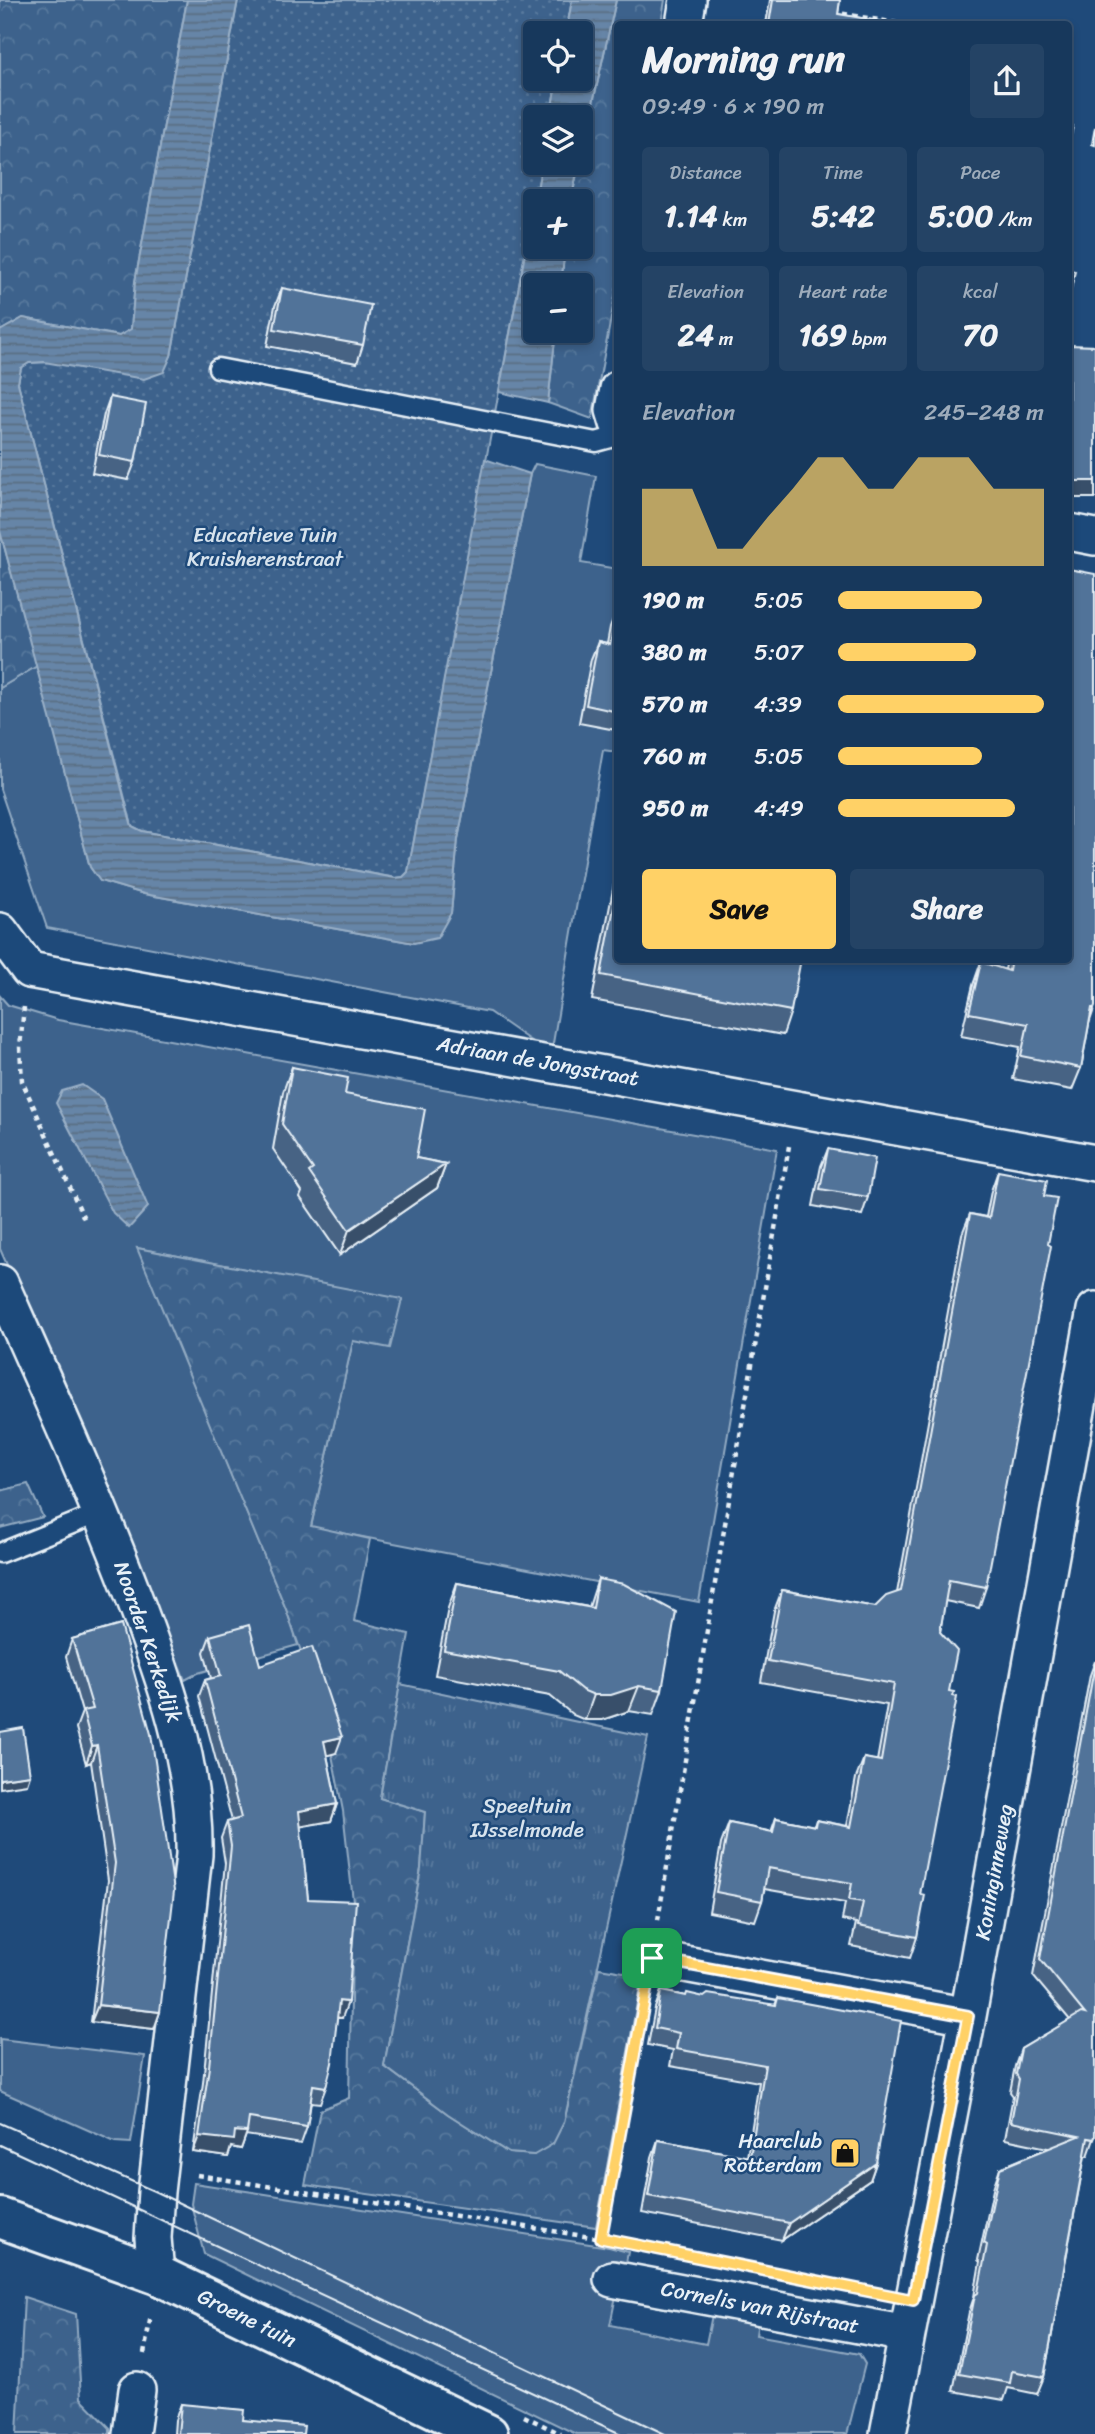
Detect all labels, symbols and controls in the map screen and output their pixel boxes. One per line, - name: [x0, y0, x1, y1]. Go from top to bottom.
- map controls: [523, 21, 593, 343]
- button: locate: [523, 21, 593, 91]
- text: Morning run: [642, 26, 845, 93]
- button: share: [970, 44, 1044, 118]
- text: 09:49 · 6 × 190 m: [642, 86, 824, 127]
- button: layers: [523, 105, 593, 175]
- text: Distance: [670, 156, 742, 189]
- text: Time: [823, 156, 863, 189]
- text: Pace: [960, 156, 1000, 189]
- button: +: [523, 189, 593, 259]
- text: 1.14: [664, 189, 718, 243]
- text: 5:42: [811, 189, 875, 243]
- text: 5:00: [928, 189, 993, 243]
- text: km: [718, 203, 747, 236]
- text: /km: [993, 203, 1033, 236]
- button: −: [523, 273, 593, 343]
- text: Elevation: [667, 275, 744, 308]
- text: Heart rate: [798, 275, 888, 308]
- text: kcal: [963, 275, 998, 308]
- text: 24: [678, 308, 714, 362]
- text: 169: [799, 308, 847, 362]
- text: 70: [962, 308, 998, 362]
- text: m: [714, 322, 733, 355]
- text: bpm: [847, 322, 887, 355]
- text: Elevation: [642, 392, 735, 433]
- text: 245–248 m: [924, 392, 1044, 433]
- park label: Educatieve Tuin Kruisherenstraat: [187, 516, 344, 578]
- text: 190 m: [642, 580, 704, 621]
- text: 5:05: [754, 580, 804, 621]
- text: 380 m: [642, 632, 707, 673]
- text: 5:07: [754, 632, 803, 673]
- text: 570 m: [642, 684, 707, 725]
- text: 4:39: [754, 684, 802, 725]
- text: 760 m: [642, 736, 706, 777]
- text: 5:05: [754, 736, 804, 777]
- text: 950 m: [642, 788, 708, 829]
- text: 4:49: [754, 788, 804, 829]
- button: Save: [642, 869, 836, 949]
- button: Share: [850, 869, 1044, 949]
- street label: Adriaan de Jongstraat: [433, 1024, 642, 1097]
- street label: Noorder Kerkedijk: [103, 1556, 193, 1728]
- park label: Speeltuin IJsselmonde: [469, 1787, 584, 1849]
- street label: Koninginneweg: [963, 1801, 1025, 1943]
- pin: [622, 1928, 682, 1988]
- icon: arrive: [633, 1939, 671, 1977]
- place label: Haarclub Rotterdam: [724, 2122, 822, 2184]
- shop icon: Haarclub Rotterdam: [828, 2136, 862, 2170]
- street label: Cornelis van Rijstraat: [658, 2269, 862, 2345]
- street label: Groene tuin: [191, 2277, 303, 2359]

